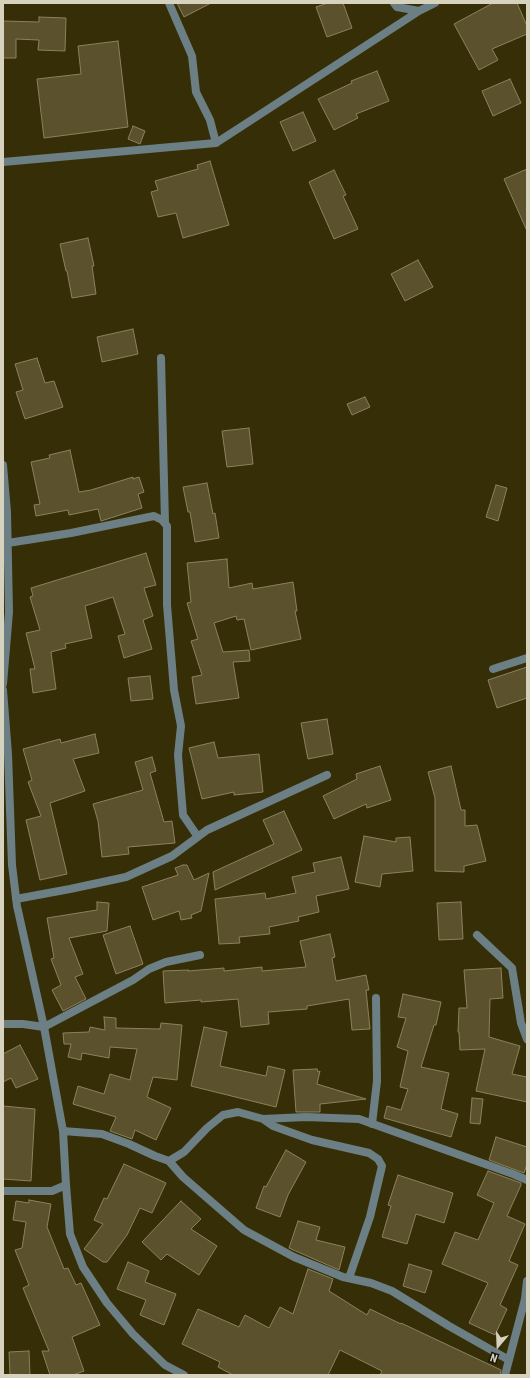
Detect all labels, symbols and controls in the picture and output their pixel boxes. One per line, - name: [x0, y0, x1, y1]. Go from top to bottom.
- north arrow: [478, 1326, 518, 1366]
- text: N: [489, 1351, 499, 1365]

